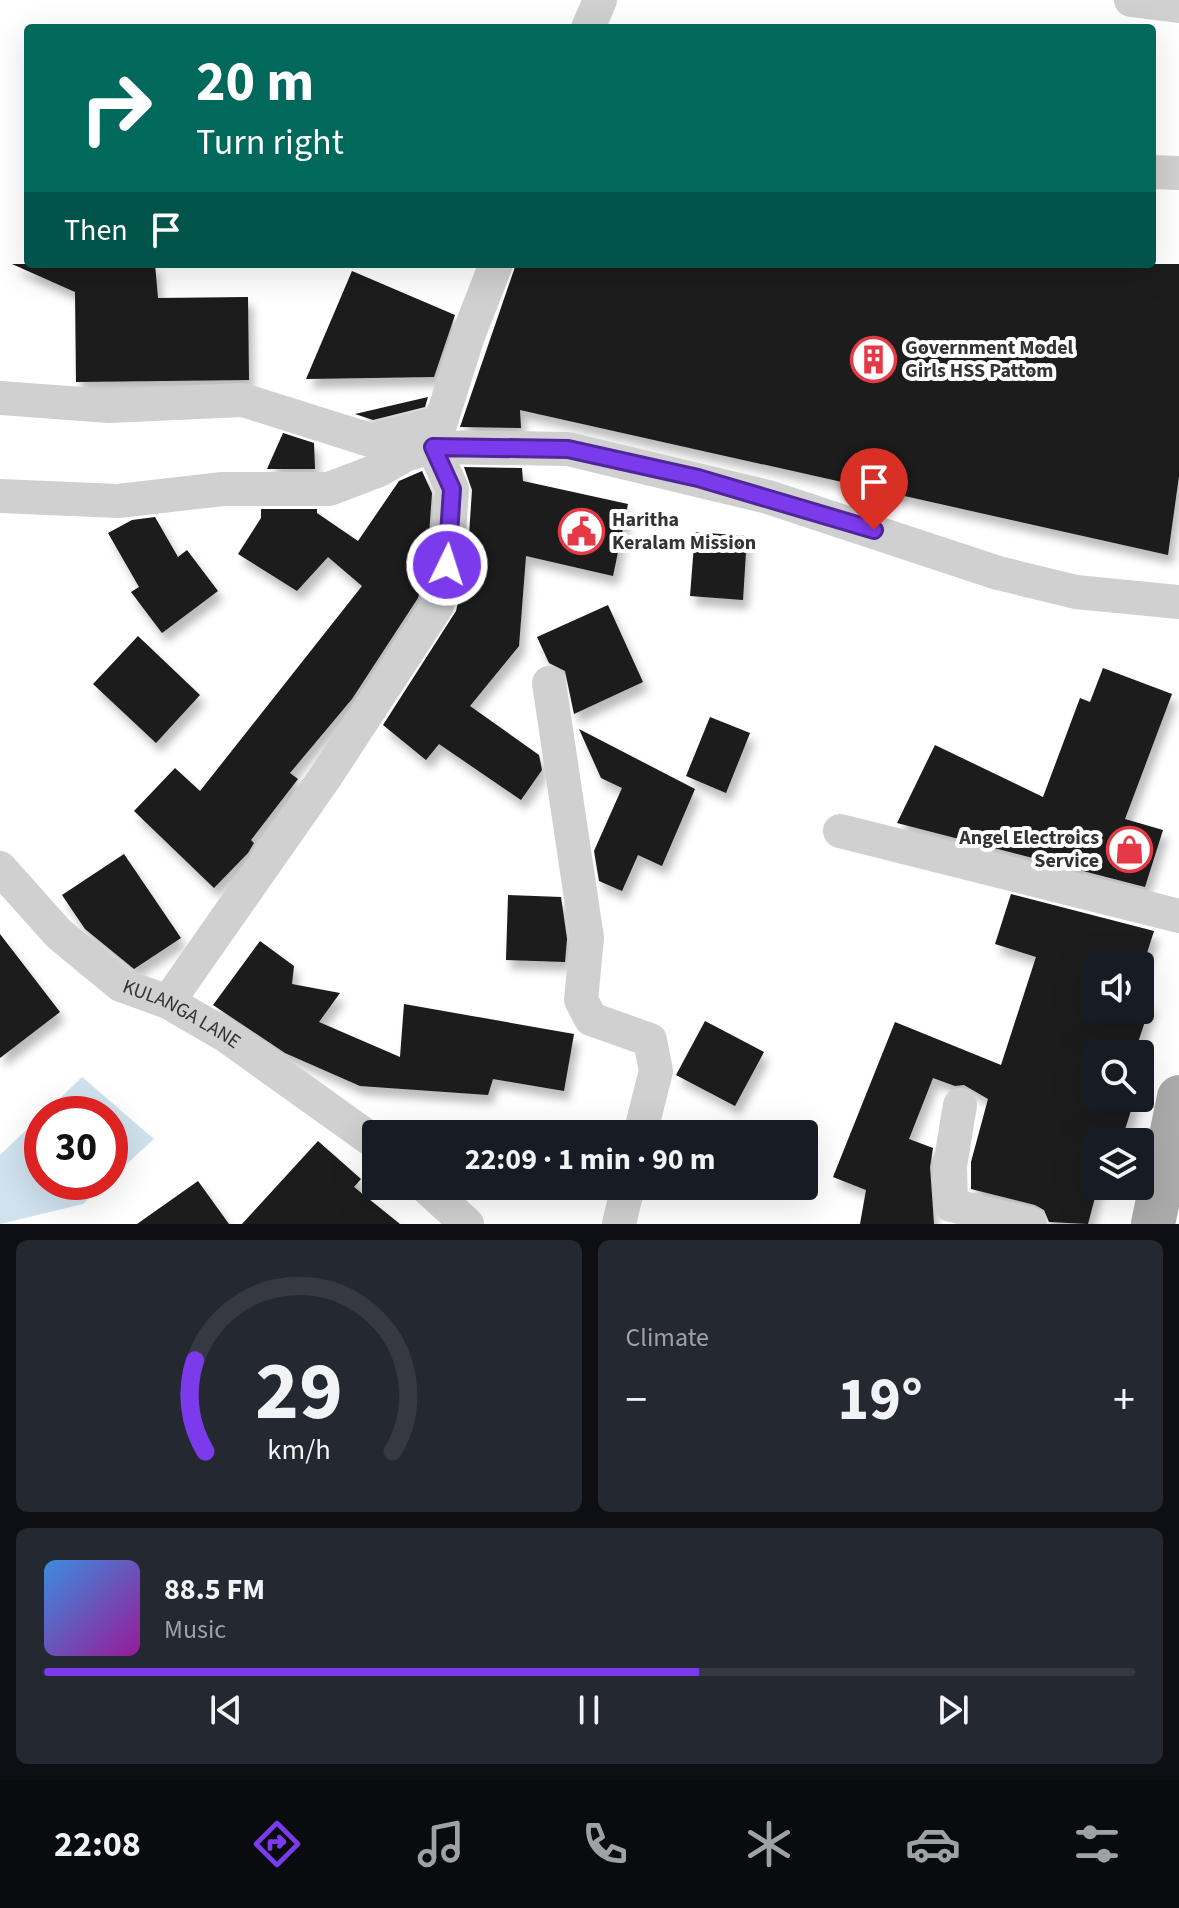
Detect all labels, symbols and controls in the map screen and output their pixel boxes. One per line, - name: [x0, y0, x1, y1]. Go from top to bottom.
- text: 20 m: [196, 43, 314, 122]
- icon: right: [64, 56, 168, 160]
- text: Turn right: [196, 117, 344, 168]
- icon: arrive: [144, 208, 188, 252]
- text: Then: [64, 209, 128, 252]
- place label: Government Model Girls HSS Pattom: [905, 334, 1074, 385]
- building icon: Government Model Girls HSS Pattom: [850, 336, 898, 384]
- pin: [840, 448, 908, 530]
- icon: arrive: [852, 460, 896, 504]
- place label: Haritha Keralam Mission: [612, 506, 756, 557]
- public building icon: Haritha Keralam Mission: [557, 507, 605, 555]
- position arrow: [405, 523, 489, 607]
- place label: Angel Electroics Service: [958, 824, 1099, 875]
- shop icon: Angel Electroics Service: [1106, 825, 1154, 873]
- map controls: [1082, 952, 1154, 1200]
- button: sound: [1082, 952, 1154, 1024]
- street label: KULANGA LANE: [119, 973, 246, 1056]
- button: search: [1082, 1040, 1154, 1112]
- speed limit sign: 30: [24, 1096, 128, 1200]
- button: layers: [1082, 1128, 1154, 1200]
- text: 22:09 · 1 min · 90 m: [465, 1138, 715, 1181]
- text: Climate: [626, 1319, 709, 1356]
- text: 29: [255, 1333, 343, 1451]
- text: 19°: [838, 1358, 923, 1443]
- text: −: [626, 1369, 647, 1432]
- text: +: [1113, 1369, 1135, 1432]
- text: km/h: [267, 1430, 330, 1470]
- text: 88.5 FM: [164, 1568, 265, 1611]
- text: Music: [164, 1611, 226, 1648]
- icon: previous: [204, 1688, 248, 1732]
- icon: pause: [567, 1688, 611, 1732]
- icon: next: [931, 1688, 975, 1732]
- icon: directions: [249, 1816, 305, 1872]
- icon: music: [413, 1816, 469, 1872]
- icon: phone: [577, 1816, 633, 1872]
- icon: climate: [741, 1816, 797, 1872]
- icon: car: [905, 1816, 961, 1872]
- icon: filters: [1069, 1816, 1125, 1872]
- text: 22:08: [54, 1819, 141, 1870]

